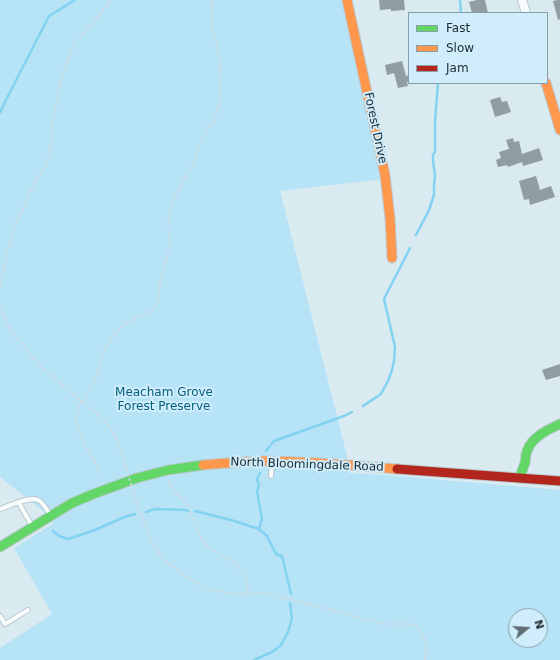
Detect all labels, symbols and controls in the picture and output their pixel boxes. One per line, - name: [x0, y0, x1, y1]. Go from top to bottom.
- legend: [408, 12, 548, 84]
- text: Fast: [446, 21, 470, 35]
- text: Slow: [446, 41, 474, 55]
- text: Jam: [446, 61, 469, 75]
- street label: Forest Drive: [360, 91, 390, 165]
- park label: Meacham Grove Forest Preserve: [115, 386, 213, 414]
- street label: North Bloomingdale Road: [230, 455, 384, 475]
- north arrow: [508, 608, 548, 648]
- text: N: [531, 618, 547, 631]

